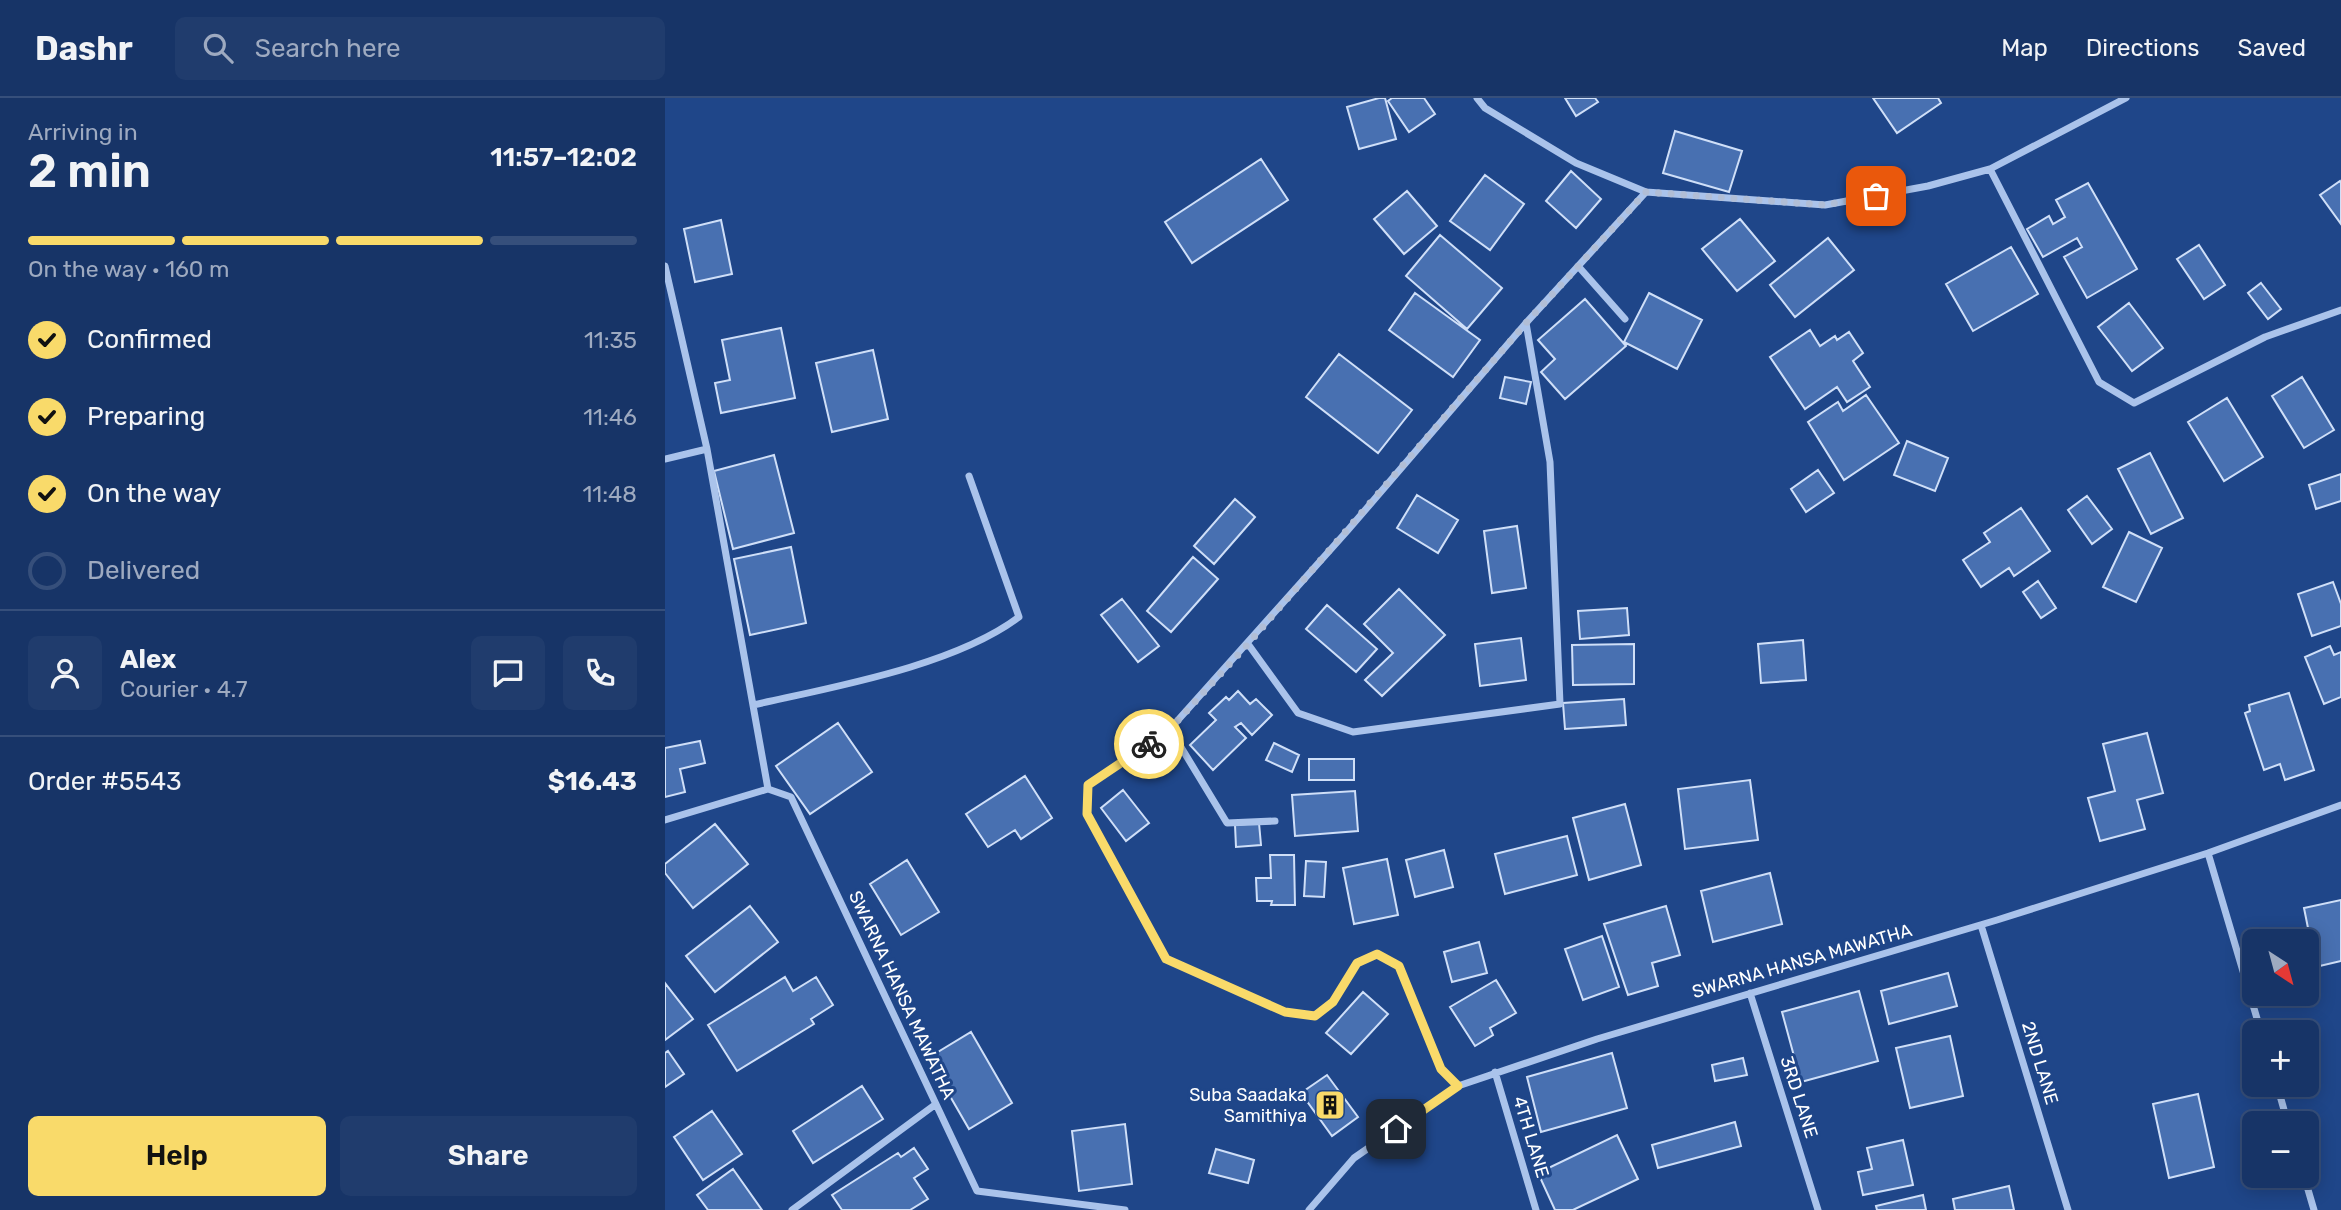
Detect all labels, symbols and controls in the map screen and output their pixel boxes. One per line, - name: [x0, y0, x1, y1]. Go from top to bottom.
- search box: [175, 17, 665, 80]
- text: Dashr: [35, 29, 133, 68]
- icon: search: [199, 29, 237, 67]
- text: Search here: [255, 33, 401, 64]
- text: Map: [2001, 34, 2048, 62]
- text: Directions: [2086, 34, 2199, 62]
- text: Saved: [2237, 34, 2306, 62]
- text: Arriving in: [28, 118, 138, 146]
- text: 11:57–12:02: [490, 142, 637, 173]
- text: 2 min: [28, 144, 151, 199]
- pin: [1846, 166, 1906, 226]
- icon: bag: [1857, 177, 1895, 215]
- text: On the way · 160 m: [28, 255, 230, 283]
- icon: check: [28, 321, 66, 359]
- text: Confirmed: [87, 324, 212, 355]
- text: 11:35: [584, 326, 637, 354]
- icon: check: [28, 398, 66, 436]
- text: Preparing: [87, 401, 205, 432]
- text: 11:46: [583, 403, 637, 431]
- icon: check: [28, 475, 66, 513]
- text: On the way: [87, 478, 221, 509]
- text: 11:48: [583, 480, 637, 508]
- text: Delivered: [87, 555, 200, 586]
- button: person: [28, 636, 102, 710]
- button: chat: [471, 636, 545, 710]
- button: phone: [563, 636, 637, 710]
- text: Alex: [120, 644, 176, 675]
- text: Courier · 4.7: [120, 675, 247, 703]
- courier: [1114, 709, 1184, 779]
- icon: bike: [1130, 725, 1168, 763]
- text: Order #5543: [28, 766, 182, 797]
- text: $16.43: [548, 766, 637, 797]
- street label: SWARNA HANSA MAWATHA: [844, 887, 960, 1103]
- street label: SWARNA HANSA MAWATHA: [1690, 919, 1914, 1003]
- north arrow: [2242, 929, 2319, 1006]
- map controls: [2242, 929, 2319, 1188]
- street label: 2ND LANE: [2017, 1019, 2063, 1107]
- button: +: [2242, 1020, 2319, 1097]
- street label: 3RD LANE: [1775, 1053, 1823, 1141]
- place label: Suba Saadaka Samithiya: [1189, 1084, 1307, 1127]
- building icon: Suba Saadaka Samithiya: [1313, 1088, 1347, 1122]
- street label: 4TH LANE: [1508, 1094, 1554, 1180]
- pin: [1366, 1099, 1426, 1159]
- icon: home: [1377, 1110, 1415, 1148]
- button: −: [2242, 1111, 2319, 1188]
- button: Help: [28, 1116, 326, 1196]
- button: Share: [340, 1116, 637, 1196]

